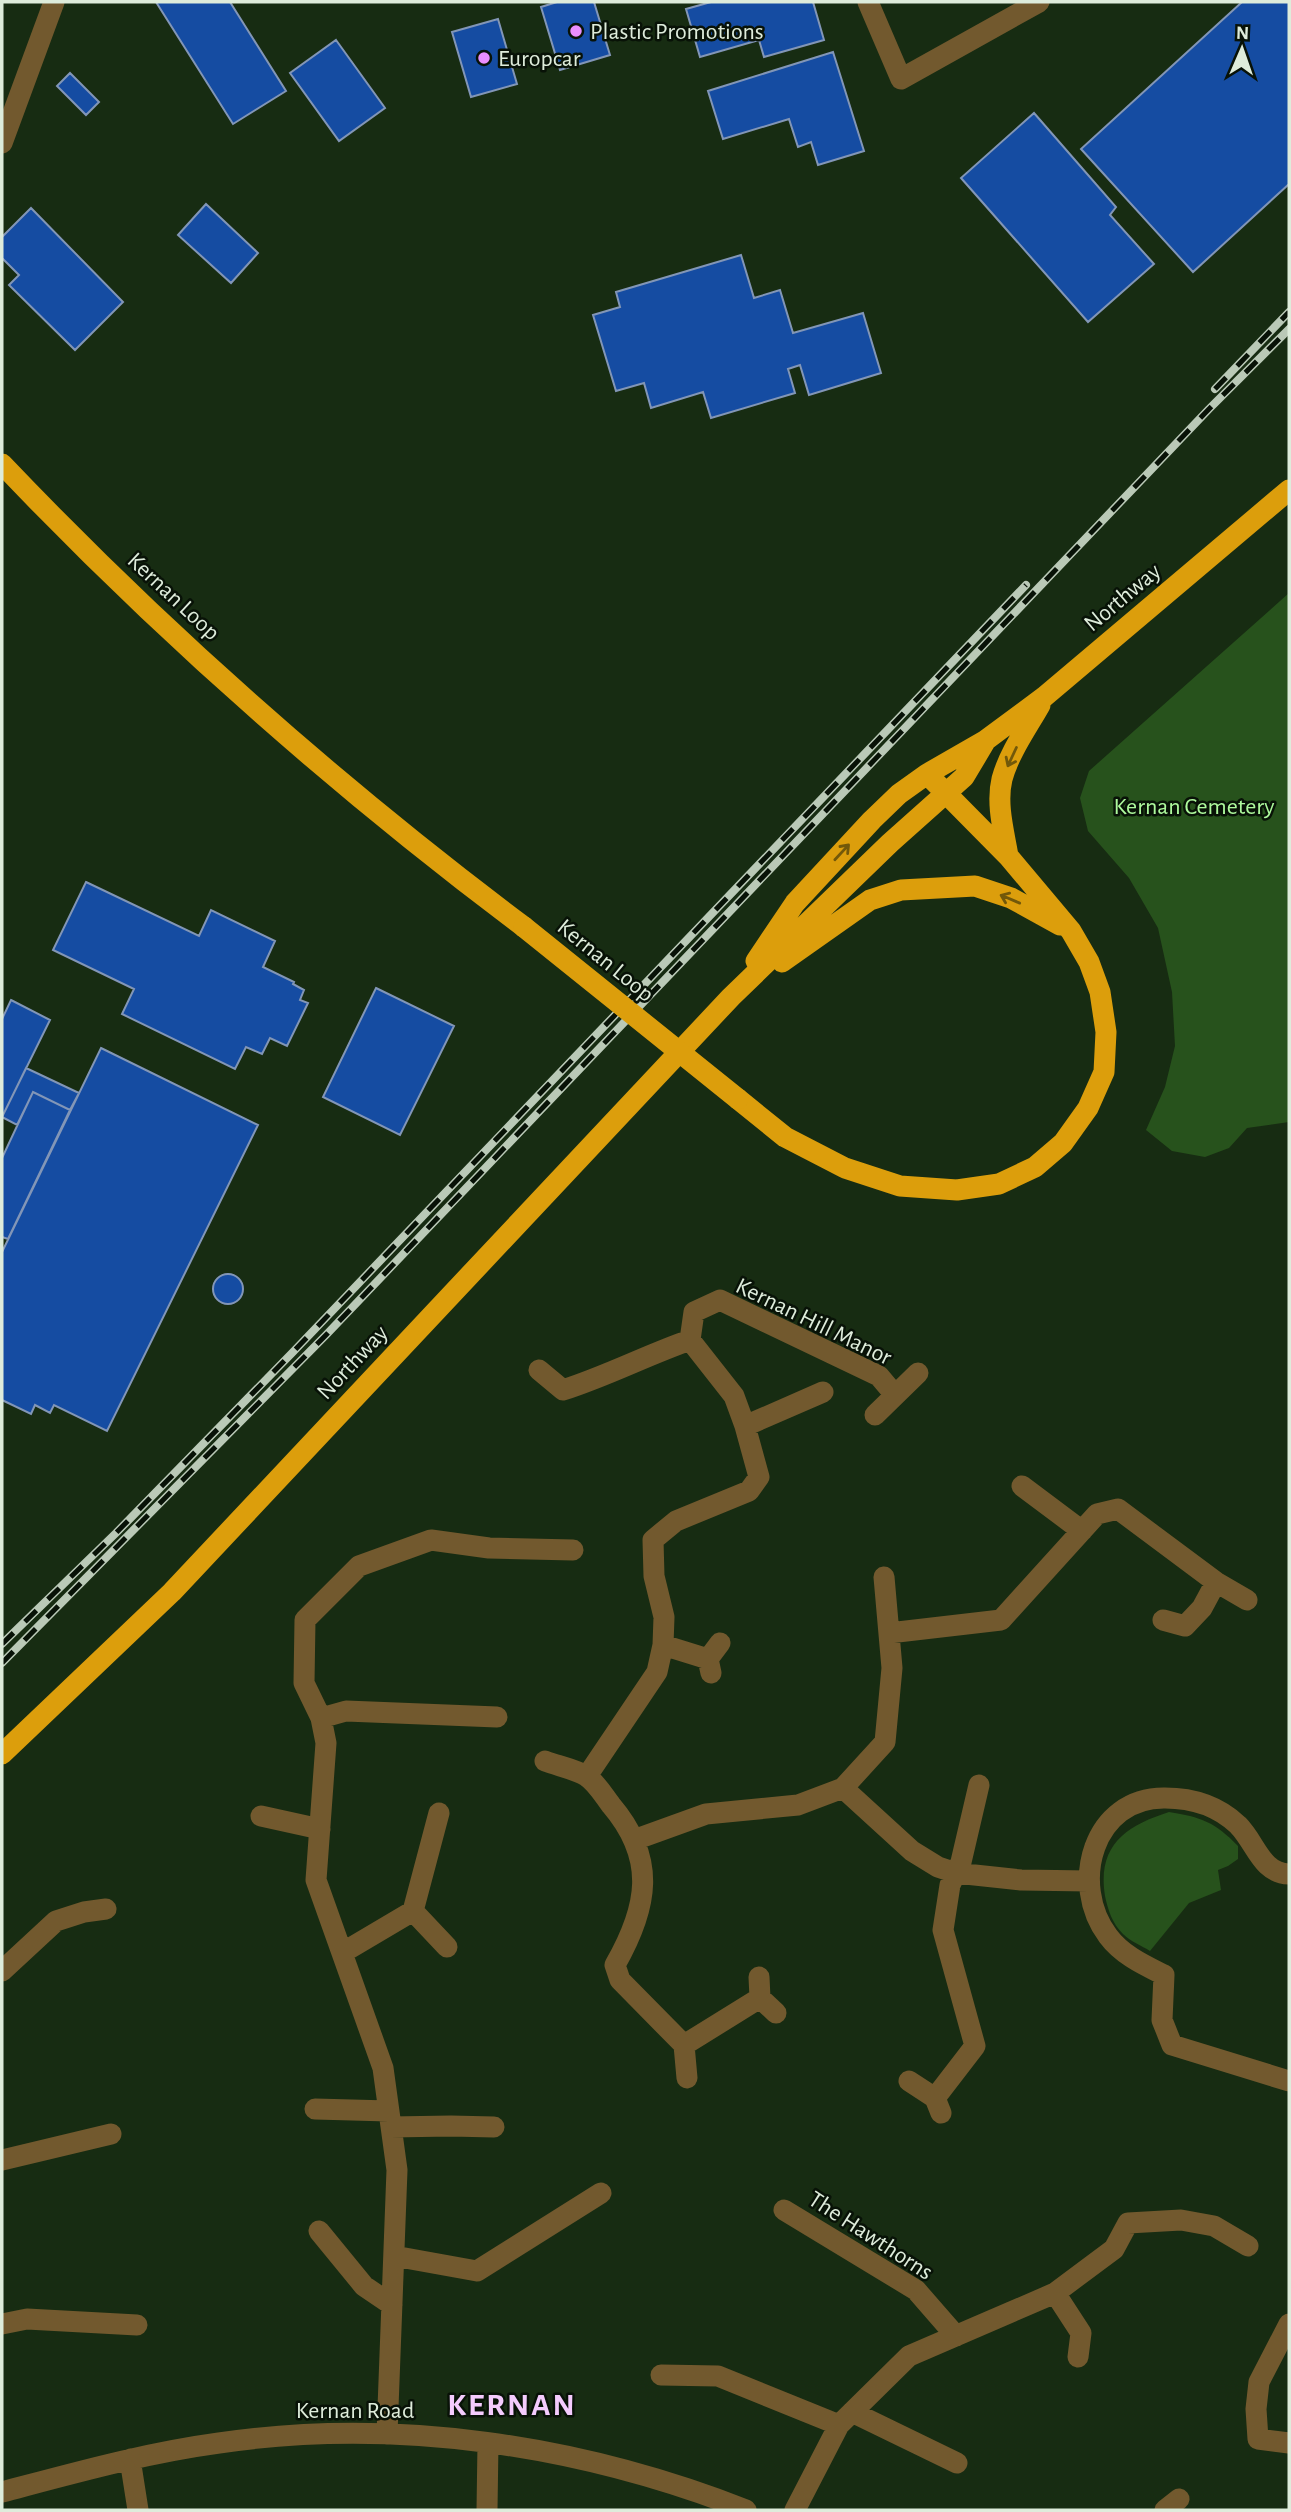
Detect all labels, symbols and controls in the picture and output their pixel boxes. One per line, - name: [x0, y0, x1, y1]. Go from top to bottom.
- north arrow: [1207, 14, 1277, 84]
- place label: Plastic Promotions: [590, 20, 764, 44]
- marker: Plastic Promotions: [568, 23, 584, 39]
- text: N: [1236, 24, 1249, 43]
- place label: Europcar: [498, 47, 581, 71]
- marker: Europcar: [476, 50, 492, 66]
- street label: Kernan Loop: [123, 548, 224, 645]
- street label: Northway: [1080, 559, 1165, 636]
- one-way arrow: [1005, 746, 1018, 767]
- park label: Kernan Cemetery: [1114, 795, 1274, 819]
- one-way arrow: [834, 844, 851, 861]
- one-way arrow: [1000, 892, 1021, 905]
- street label: Kernan Loop: [553, 915, 658, 1007]
- street label: Kernan Hill Manor: [732, 1274, 896, 1370]
- street label: Northway: [313, 1321, 393, 1404]
- street label: The Hawthorns: [804, 2187, 937, 2285]
- district label: KERNAN: [447, 2389, 577, 2421]
- street label: Kernan Road: [296, 2399, 414, 2423]

